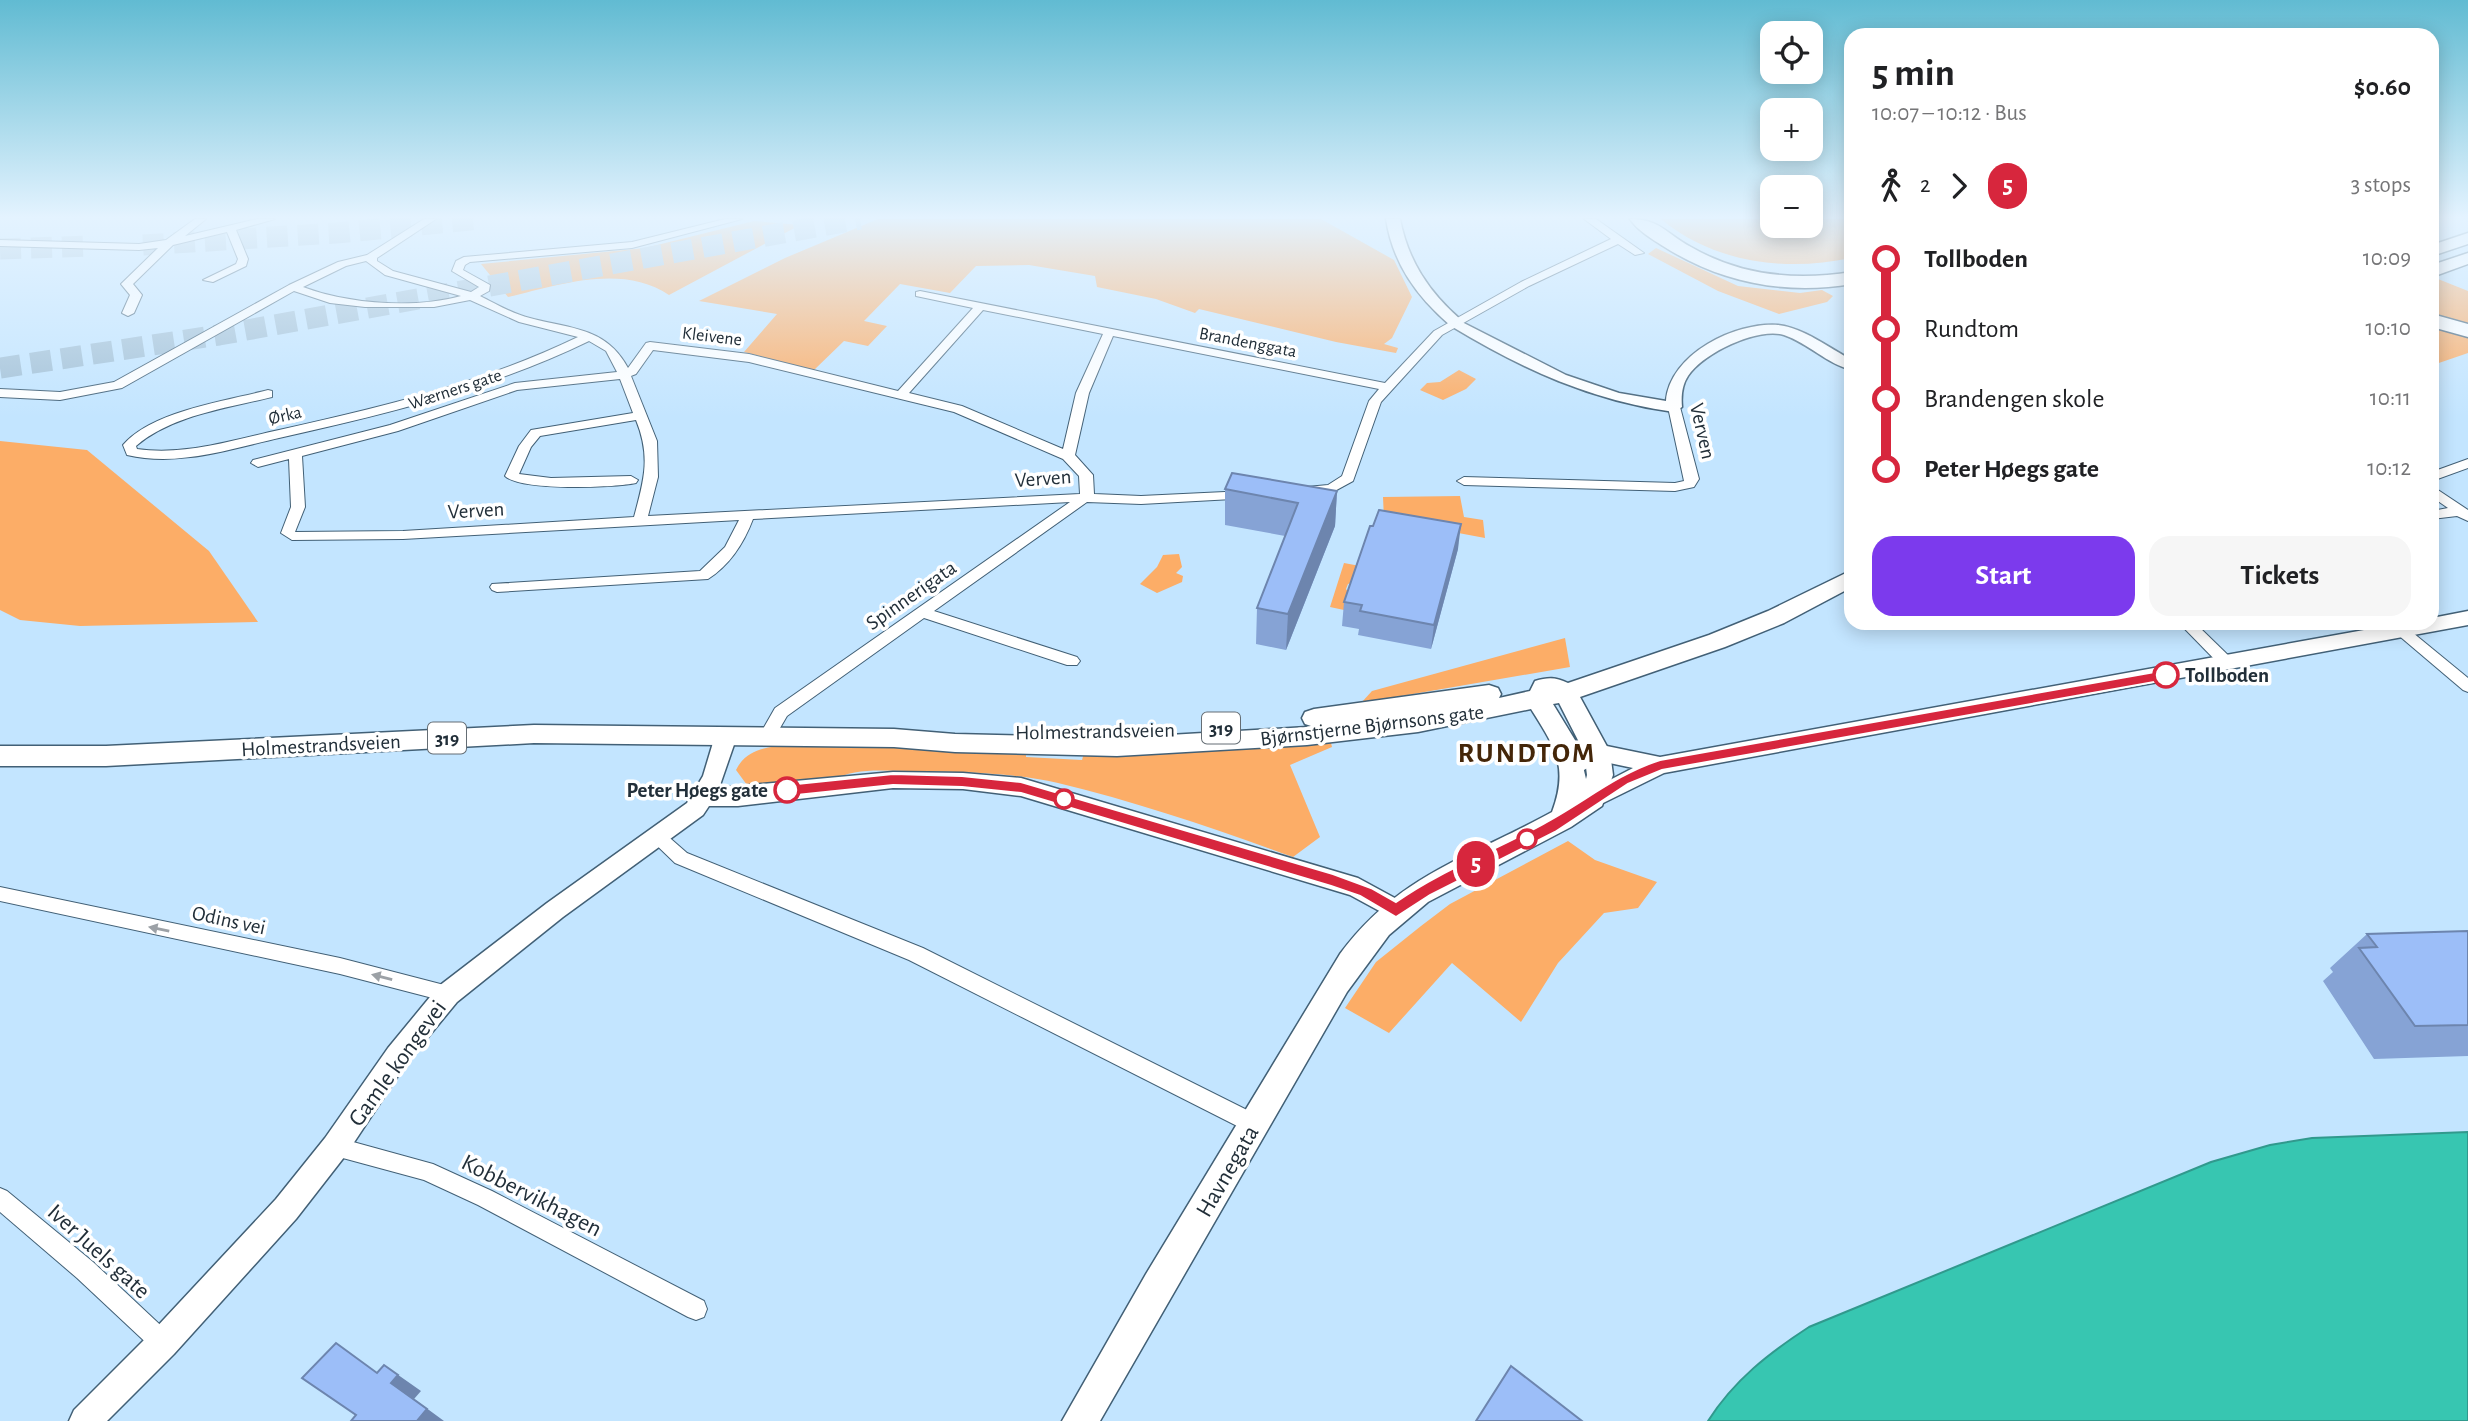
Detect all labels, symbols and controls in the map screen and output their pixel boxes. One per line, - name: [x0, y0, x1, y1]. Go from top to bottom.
- map controls: [1760, 21, 1823, 238]
- button: locate: [1760, 21, 1823, 84]
- text: 5 min: [1872, 55, 1955, 93]
- text: $0.60: [2354, 74, 2411, 100]
- button: +: [1760, 98, 1823, 161]
- text: 10:07 – 10:12 · Bus: [1872, 102, 2027, 125]
- icon: walk: [1872, 167, 1910, 205]
- icon: forward: [1940, 167, 1978, 205]
- text: 2: [1920, 174, 1930, 197]
- text: 5: [2002, 174, 2013, 198]
- text: 3 stops: [2351, 174, 2411, 197]
- button: −: [1760, 175, 1823, 238]
- text: Tollboden: [1924, 246, 2028, 272]
- text: 10:09: [2363, 247, 2411, 270]
- text: Rundtom: [1924, 316, 2019, 342]
- text: 10:10: [2366, 317, 2411, 340]
- street label: Kleivene: [681, 324, 743, 350]
- street label: Brandenggata: [1197, 325, 1298, 361]
- street label: Wærners gate: [406, 366, 504, 413]
- text: Brandengen skole: [1924, 386, 2104, 412]
- text: 10:11: [2370, 387, 2411, 410]
- street label: Verven: [1686, 401, 1719, 461]
- street label: Ørka: [267, 403, 304, 429]
- text: Peter Høegs gate: [1924, 456, 2099, 482]
- text: 10:12: [2367, 457, 2411, 480]
- street label: Verven: [1014, 466, 1072, 491]
- street label: Verven: [447, 499, 505, 522]
- button: Start: [1872, 536, 2135, 616]
- button: Tickets: [2149, 536, 2411, 616]
- street label: Spinnerigata: [862, 557, 960, 634]
- marker: Tollboden: [2153, 662, 2179, 688]
- place label: Tollboden: [2185, 665, 2269, 686]
- street label: Bjørnstjerne Bjørnsons gate: [1259, 701, 1485, 750]
- road number: 319: [1202, 712, 1240, 744]
- street label: Holmestrandsveien: [1015, 720, 1175, 743]
- road number: 319: [428, 722, 466, 754]
- street label: Holmestrandsveien: [241, 731, 401, 760]
- district label: RUNDTOM: [1458, 740, 1596, 768]
- marker: Peter Høegs gate: [774, 777, 800, 803]
- place label: Peter Høegs gate: [627, 780, 768, 801]
- unlabelled marker: [1054, 789, 1074, 809]
- unlabelled marker: [1517, 829, 1537, 849]
- line badge: 5: [1453, 841, 1499, 887]
- text: 5: [1471, 852, 1481, 876]
- street label: Odins vei: [190, 902, 268, 939]
- one-way arrow: [148, 924, 170, 935]
- one-way arrow: [371, 971, 393, 982]
- street label: Gamle kongevei: [344, 996, 451, 1131]
- street label: Havnegata: [1192, 1122, 1264, 1221]
- street label: Kobbervikhagen: [458, 1150, 605, 1241]
- street label: Iver Juels gate: [43, 1200, 154, 1304]

